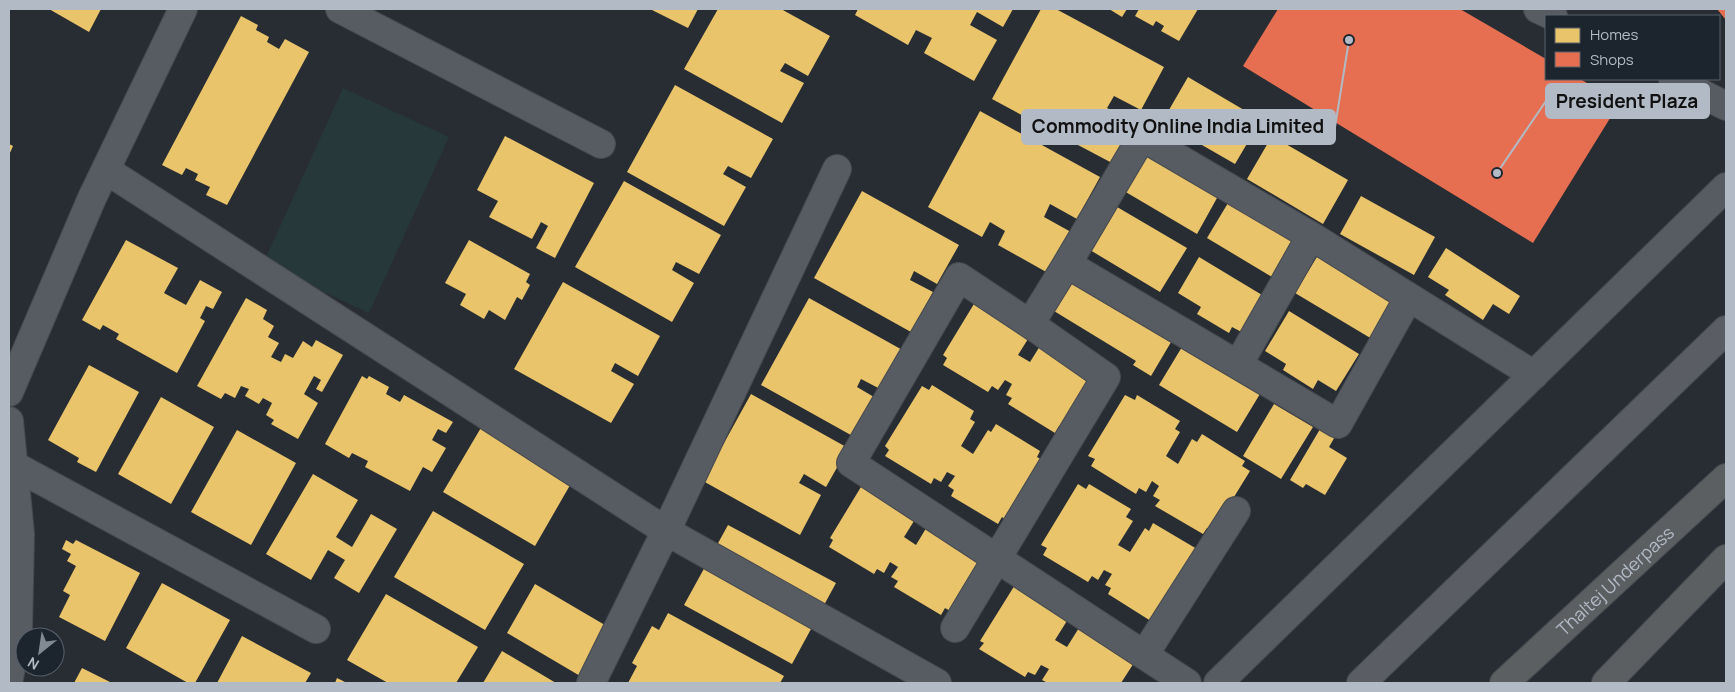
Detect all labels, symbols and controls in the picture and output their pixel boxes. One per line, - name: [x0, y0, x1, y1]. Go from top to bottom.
- legend: [1545, 15, 1720, 80]
- text: Homes: [1590, 24, 1639, 45]
- text: Shops: [1590, 49, 1634, 70]
- callout: President Plaza: [1546, 84, 1709, 118]
- text: President Plaza: [1556, 88, 1698, 114]
- callout: Commodity Online India Limited: [1022, 110, 1335, 144]
- text: Commodity Online India Limited: [1032, 113, 1324, 139]
- street label: Thaltej Underpass: [1551, 520, 1679, 641]
- north arrow: [15, 627, 65, 677]
- text: N: [24, 653, 42, 674]

